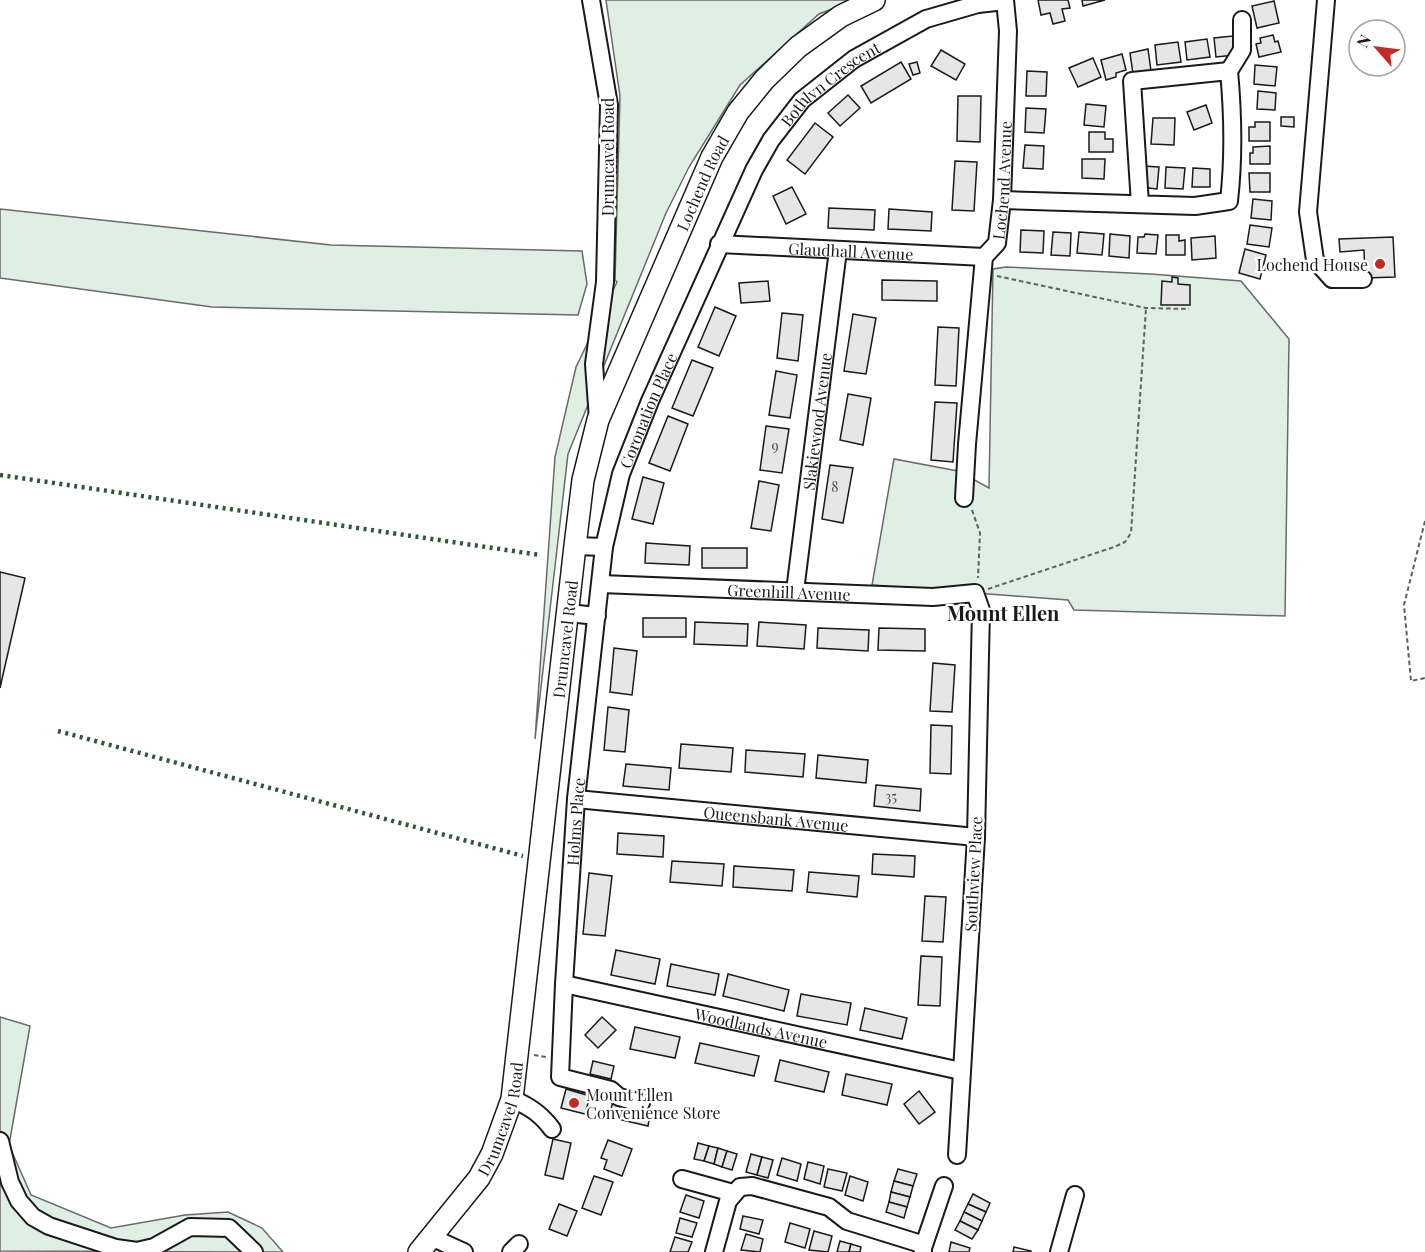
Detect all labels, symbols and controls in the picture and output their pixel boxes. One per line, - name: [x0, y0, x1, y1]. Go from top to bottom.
- north arrow: [1347, 18, 1407, 78]
- text: N: [1351, 30, 1376, 51]
- street label: Bothlyn Crescent: [775, 36, 884, 130]
- street label: Drumcavel Road: [597, 98, 618, 216]
- street label: Lochend Avenue: [987, 121, 1015, 241]
- street label: Lochend Road: [671, 131, 733, 234]
- street label: Glaudhall Avenue: [788, 237, 914, 264]
- place label: Lochend House: [1257, 254, 1368, 275]
- marker: Lochend House: [1373, 257, 1387, 271]
- street label: Coronation Place: [614, 349, 681, 471]
- street label: Slakiewood Avenue: [797, 352, 835, 491]
- house number: 9: [771, 436, 779, 455]
- house number: 8: [831, 477, 839, 496]
- street label: Greenhill Avenue: [727, 578, 851, 604]
- street label: Drumcavel Road: [547, 579, 582, 699]
- district label: Mount Ellen: [947, 599, 1060, 626]
- street label: Holms Place: [561, 776, 589, 866]
- house number: 35: [885, 787, 897, 806]
- street label: Queensbank Avenue: [703, 801, 850, 835]
- street label: Southview Place: [959, 816, 987, 932]
- street label: Woodlands Avenue: [692, 1002, 830, 1052]
- street label: Drumcavel Road: [472, 1061, 527, 1179]
- place label: Mount Ellen Convenience Store: [586, 1084, 721, 1123]
- marker: Mount Ellen Convenience Store: [567, 1096, 581, 1110]

